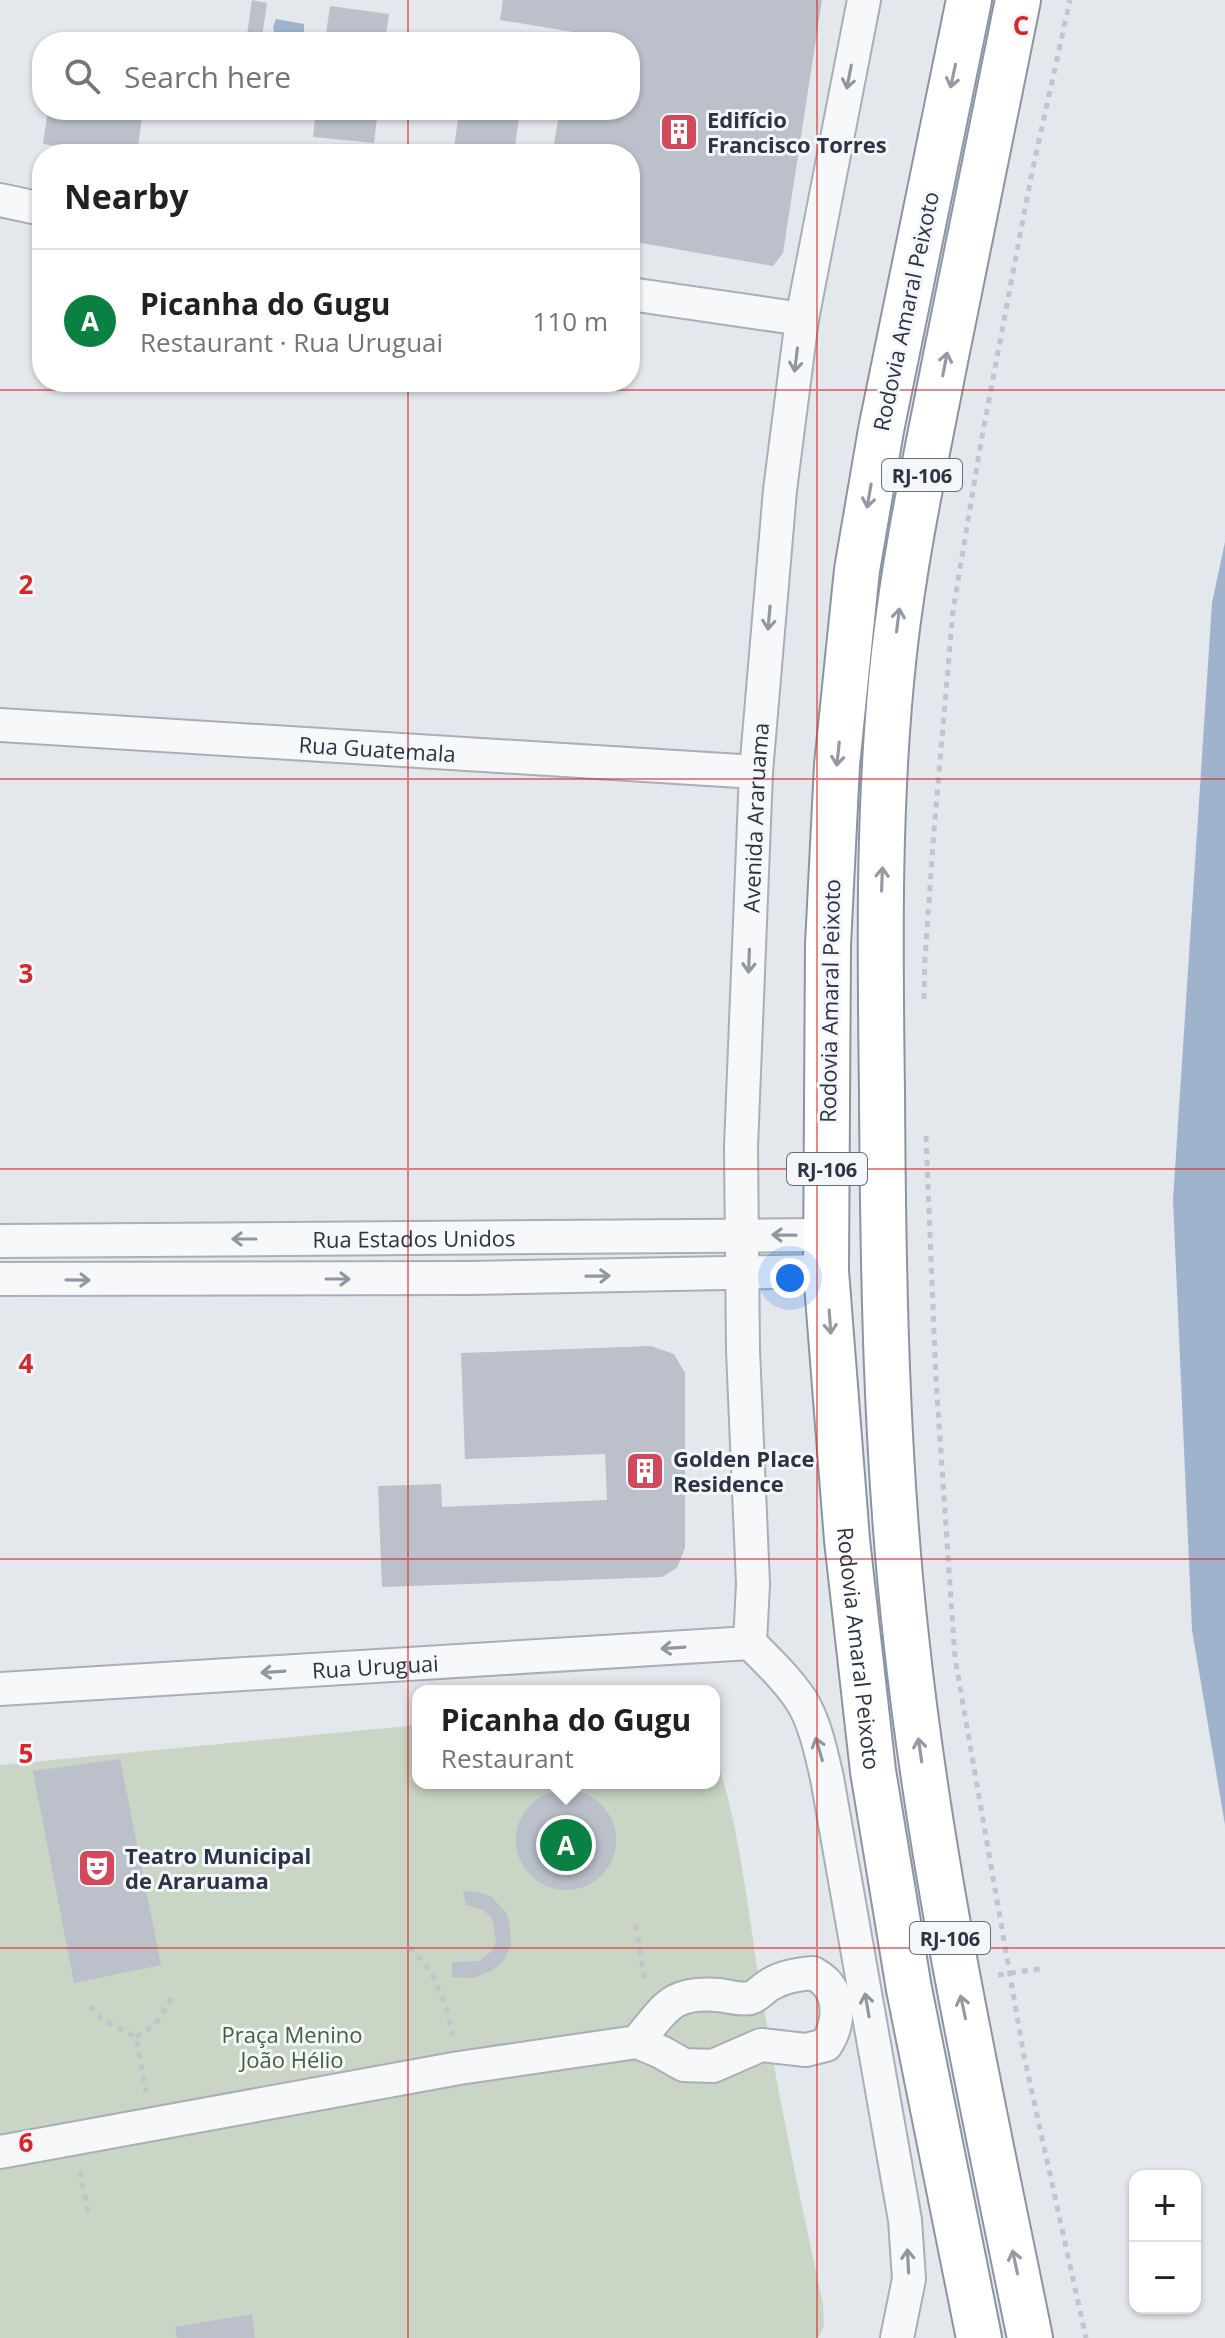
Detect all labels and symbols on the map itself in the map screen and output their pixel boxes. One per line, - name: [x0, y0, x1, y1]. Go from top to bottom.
- text: C: [1013, 7, 1029, 43]
- one-way arrow: [841, 63, 856, 89]
- one-way arrow: [945, 63, 960, 89]
- place label: Edifício Francisco Torres: [707, 104, 887, 159]
- building icon: Edifício Francisco Torres: [658, 111, 700, 153]
- street label: Rodovia Amaral Peixoto: [865, 189, 945, 433]
- one-way arrow: [789, 346, 804, 373]
- one-way arrow: [938, 352, 953, 377]
- road number: RJ-106: [882, 459, 962, 491]
- one-way arrow: [861, 483, 876, 508]
- text: 2: [19, 566, 34, 602]
- one-way arrow: [761, 604, 776, 631]
- one-way arrow: [891, 607, 906, 634]
- street label: Avenida Araruama: [735, 721, 775, 913]
- street label: Rua Guatemala: [298, 729, 457, 768]
- one-way arrow: [830, 740, 845, 767]
- one-way arrow: [875, 866, 890, 893]
- street label: Rodovia Amaral Peixoto: [812, 879, 846, 1123]
- one-way arrow: [741, 947, 756, 974]
- text: 3: [19, 955, 33, 991]
- road number: RJ-106: [787, 1153, 867, 1185]
- street label: Rua Estados Unidos: [312, 1222, 516, 1254]
- one-way arrow: [771, 1227, 798, 1242]
- one-way arrow: [231, 1231, 258, 1247]
- your location: [770, 1258, 810, 1298]
- one-way arrow: [584, 1268, 611, 1284]
- one-way arrow: [324, 1271, 351, 1287]
- one-way arrow: [64, 1272, 91, 1287]
- one-way arrow: [823, 1308, 838, 1335]
- text: 4: [19, 1345, 34, 1381]
- place label: Golden Place Residence: [673, 1443, 815, 1498]
- building icon: Golden Place Residence: [624, 1450, 666, 1492]
- street label: Rodovia Amaral Peixoto: [831, 1526, 888, 1771]
- one-way arrow: [660, 1641, 687, 1656]
- street label: Rua Uruguai: [311, 1647, 440, 1685]
- one-way arrow: [260, 1665, 287, 1680]
- text: 5: [19, 1735, 33, 1771]
- one-way arrow: [811, 1737, 826, 1763]
- one-way arrow: [913, 1737, 928, 1764]
- pin: A: [540, 1815, 592, 1875]
- place label: Teatro Municipal de Araruama: [125, 1840, 311, 1895]
- theatre icon: Teatro Municipal de Araruama: [76, 1847, 118, 1889]
- road number: RJ-106: [910, 1922, 990, 1954]
- one-way arrow: [859, 1992, 874, 2018]
- one-way arrow: [954, 1995, 969, 2020]
- park label: Praça Menino João Hélio: [222, 2019, 362, 2074]
- text: 6: [19, 2124, 34, 2160]
- one-way arrow: [900, 2248, 915, 2275]
- one-way arrow: [1006, 2249, 1021, 2275]

